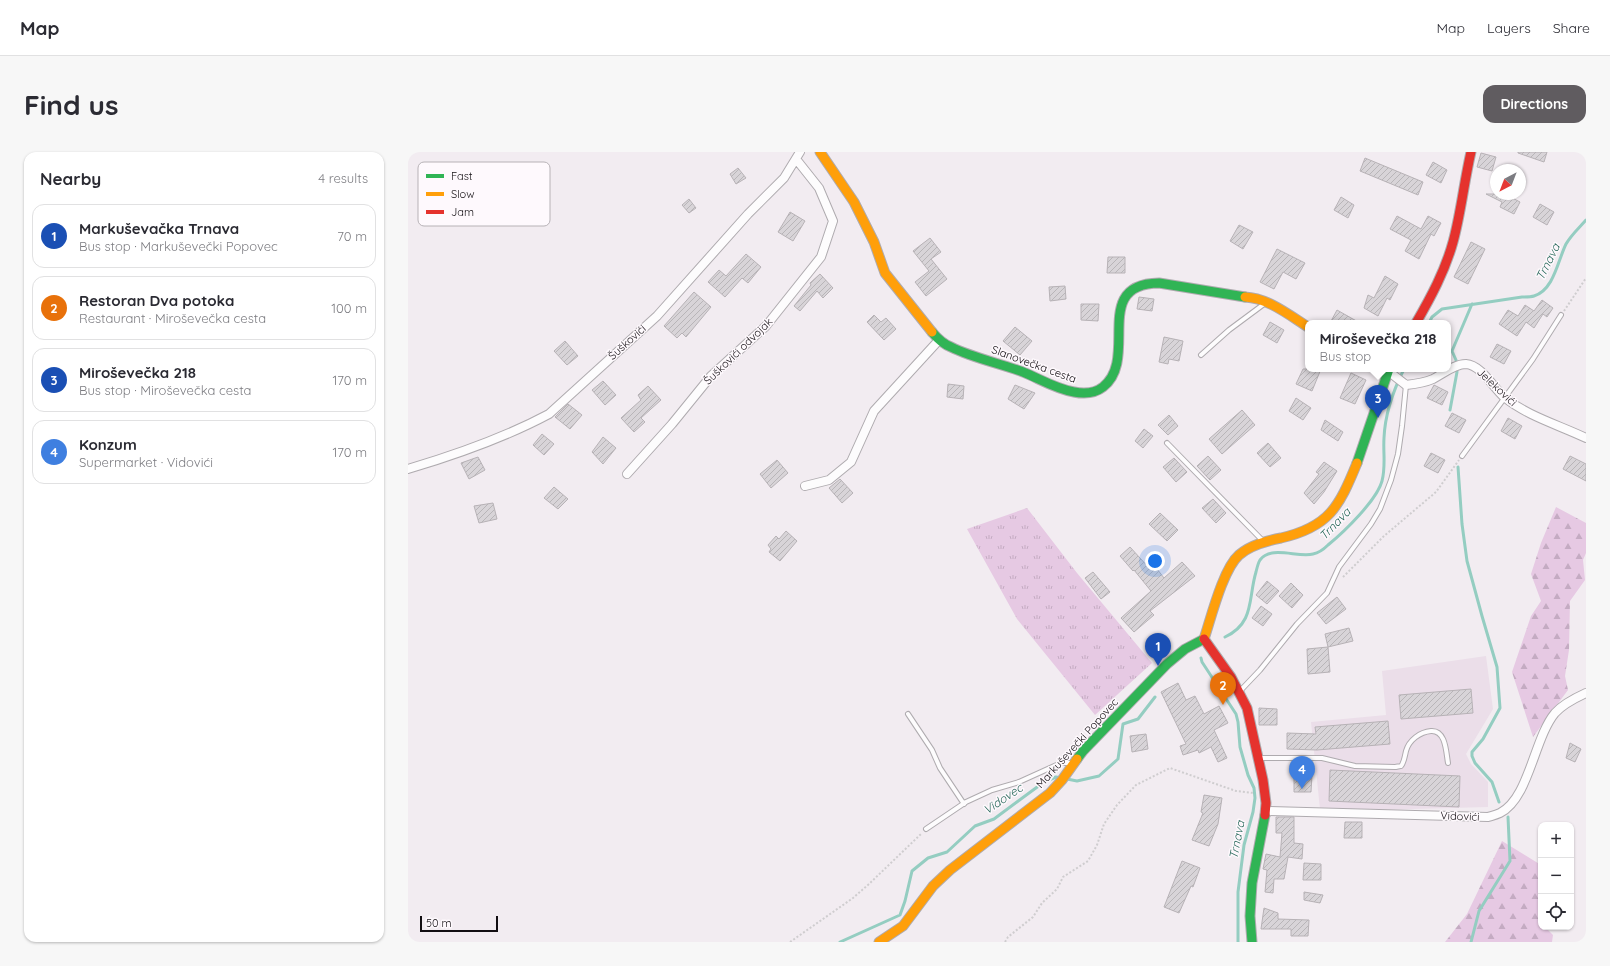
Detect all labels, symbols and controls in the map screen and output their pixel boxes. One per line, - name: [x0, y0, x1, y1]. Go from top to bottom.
- text: Map: [20, 16, 59, 40]
- text: Map: [1436, 19, 1465, 37]
- text: Layers: [1487, 19, 1531, 37]
- text: Share: [1553, 19, 1590, 37]
- button: Directions: [1483, 85, 1586, 123]
- text: Find us: [24, 87, 118, 122]
- legend: [418, 162, 550, 226]
- north arrow: [1490, 164, 1526, 200]
- text: Nearby: [40, 168, 101, 189]
- text: Fast: [451, 169, 473, 183]
- text: 4 results: [318, 170, 368, 186]
- text: Slow: [451, 187, 475, 201]
- text: Jam: [451, 205, 474, 219]
- text: Markuševačka Trnava: [79, 219, 239, 238]
- text: 1: [51, 228, 57, 244]
- text: 70 m: [337, 228, 367, 244]
- text: Bus stop · Markuševečki Popovec: [79, 238, 278, 254]
- water label: Trnava: [1532, 240, 1563, 283]
- text: Restoran Dva potoka: [79, 291, 234, 310]
- text: 2: [50, 300, 58, 316]
- text: 100 m: [331, 300, 367, 316]
- text: Restaurant · Miroševečka cesta: [79, 310, 266, 326]
- street label: Šuškovići odvojak: [701, 315, 775, 387]
- popup: [1305, 320, 1451, 372]
- street label: Šuškovići: [605, 321, 649, 363]
- text: Miroševečka 218: [1319, 329, 1437, 348]
- street label: Slanovečka cesta: [990, 342, 1078, 386]
- text: Bus stop: [1319, 348, 1371, 364]
- text: Miroševečka 218: [79, 363, 196, 382]
- street label: Jelekovići: [1474, 365, 1520, 409]
- text: 3: [51, 372, 57, 388]
- text: 170 m: [332, 372, 367, 388]
- text: Bus stop · Miroševečka cesta: [79, 382, 251, 398]
- pin: 3: [1365, 385, 1391, 418]
- text: Konzum: [79, 435, 137, 454]
- text: 4: [50, 444, 58, 460]
- text: 170 m: [332, 444, 367, 460]
- text: Supermarket · Vidovići: [79, 454, 213, 470]
- water label: Trnava: [1316, 504, 1354, 543]
- your location: [1145, 551, 1165, 571]
- pin: 1: [1145, 633, 1171, 666]
- pin: 2: [1210, 672, 1236, 705]
- street label: Markuševečki Popovec: [1033, 695, 1121, 791]
- pin: 4: [1289, 756, 1315, 789]
- water label: Vidovec: [980, 779, 1027, 817]
- street label: Vidovići: [1440, 808, 1480, 824]
- water label: Trnava: [1225, 819, 1248, 860]
- map controls: [1538, 822, 1574, 930]
- button: +: [1538, 822, 1574, 858]
- button: −: [1538, 858, 1574, 894]
- button: locate: [1538, 894, 1574, 930]
- scale bar: [420, 914, 498, 933]
- text: 50 m: [426, 916, 452, 930]

